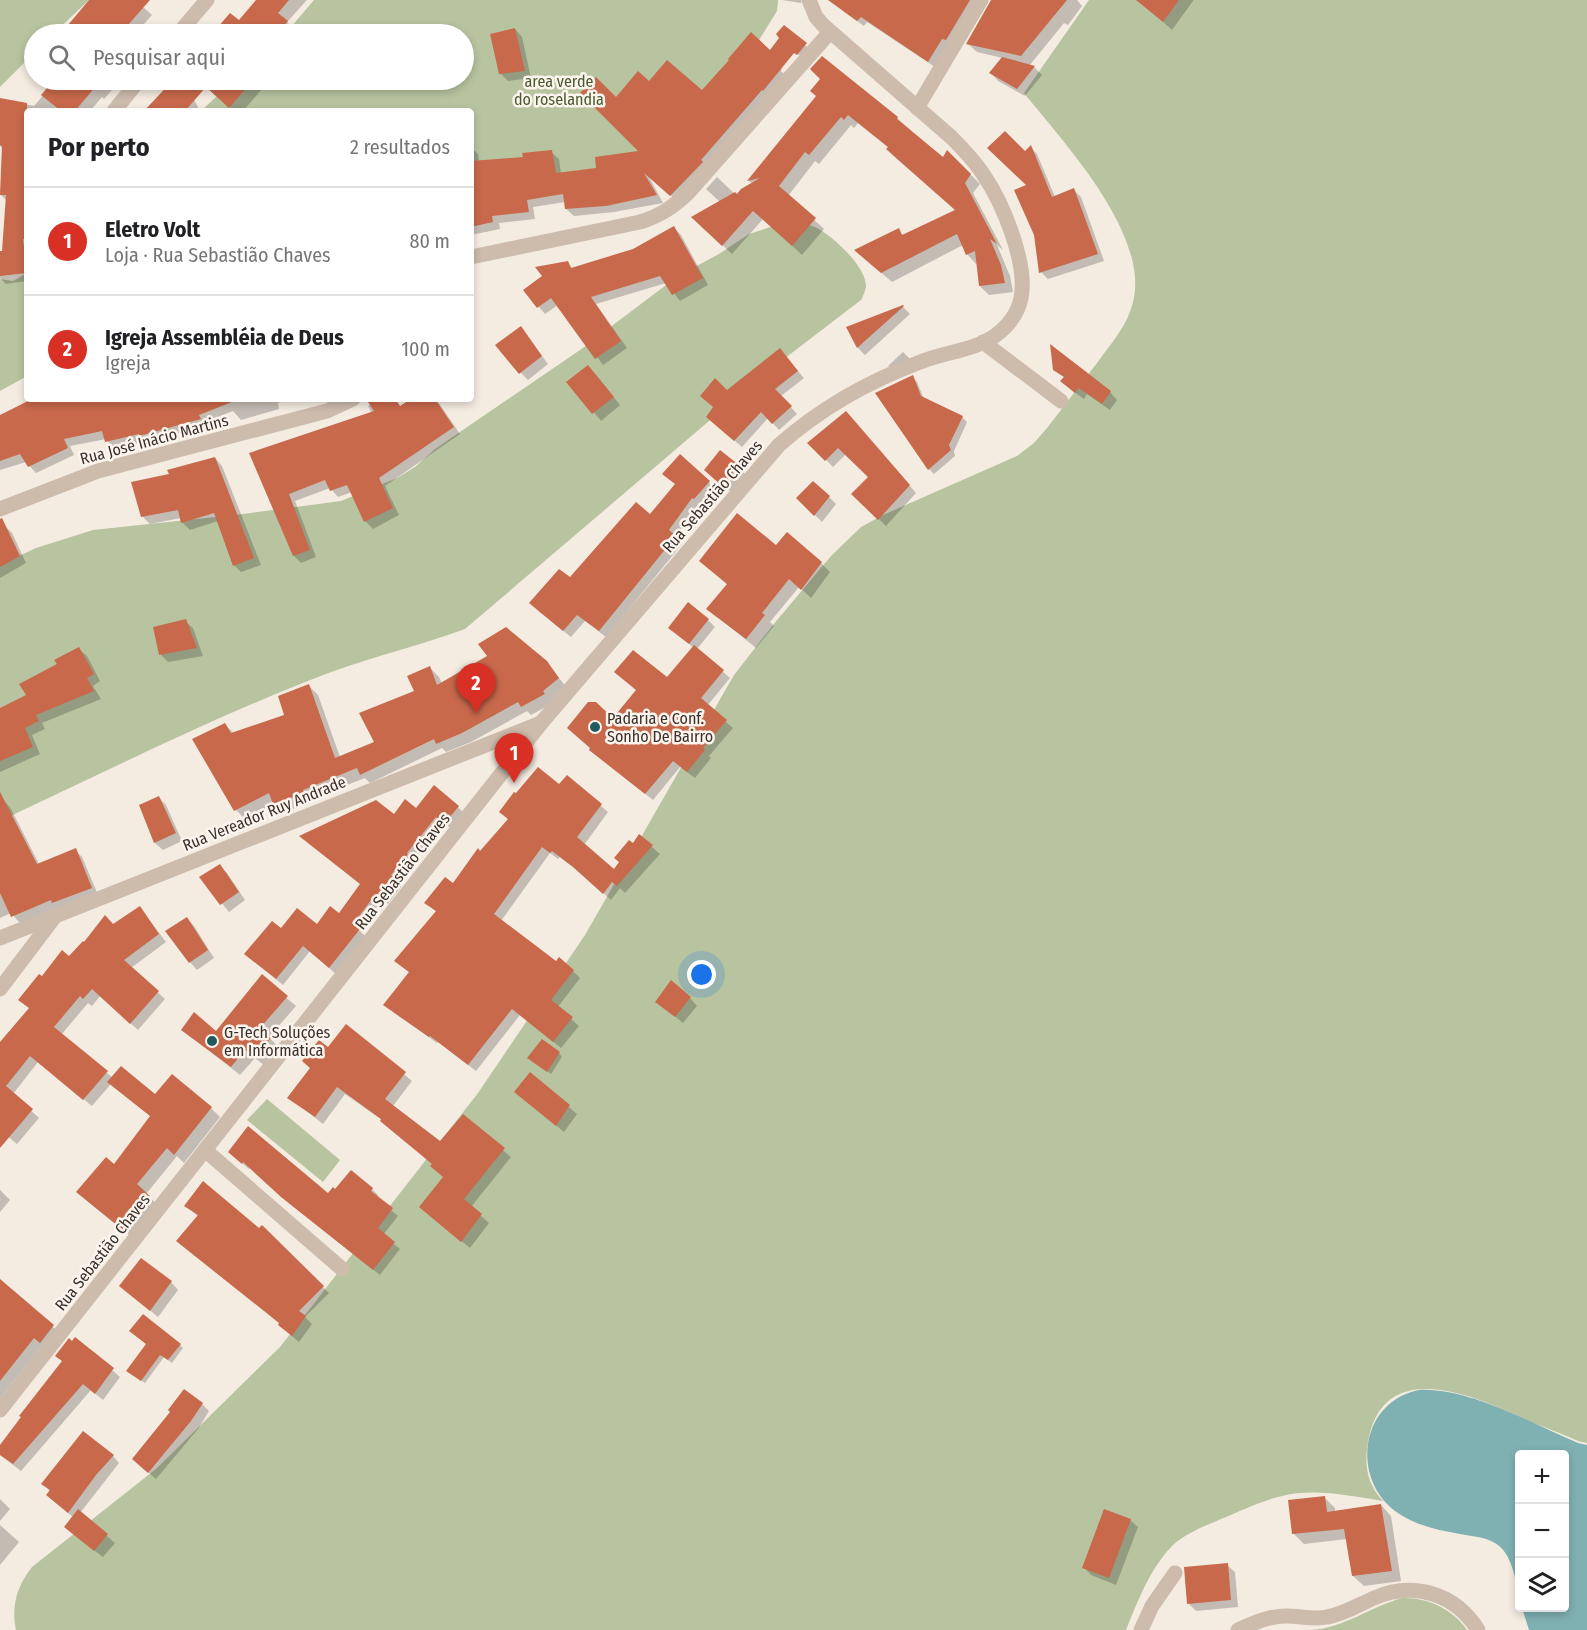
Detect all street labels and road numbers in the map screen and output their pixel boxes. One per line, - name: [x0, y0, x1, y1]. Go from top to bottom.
- street label: Rua José Inácio Martins: [78, 410, 231, 468]
- street label: Rua Sebastião Chaves: [658, 436, 766, 556]
- street label: Rua Vereador Ruy Andrade: [180, 772, 349, 855]
- street label: Rua Sebastião Chaves: [351, 809, 454, 933]
- street label: Rua Sebastião Chaves: [51, 1190, 154, 1314]

